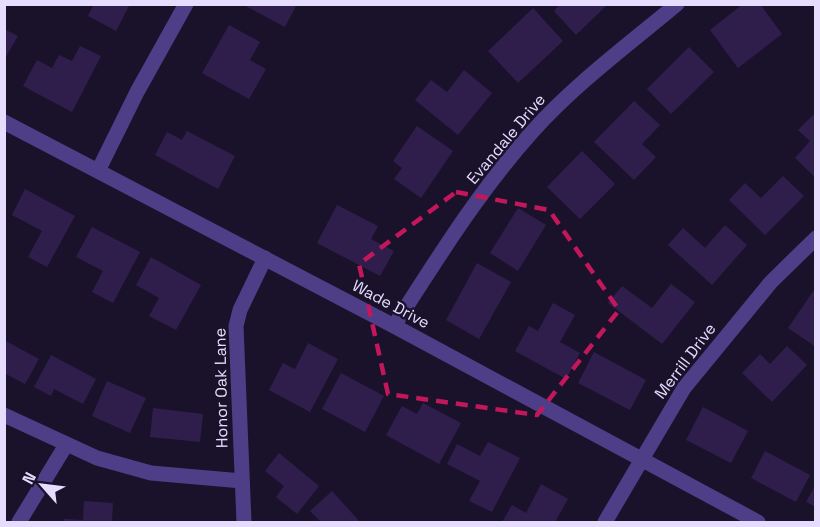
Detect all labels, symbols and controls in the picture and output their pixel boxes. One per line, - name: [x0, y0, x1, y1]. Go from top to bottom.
- street label: Evandale Drive: [462, 89, 550, 189]
- street label: Wade Drive: [349, 275, 433, 333]
- street label: Merrill Drive: [650, 319, 720, 403]
- street label: Honor Oak Lane: [209, 328, 233, 448]
- north arrow: [12, 455, 72, 515]
- text: N: [17, 469, 41, 488]

